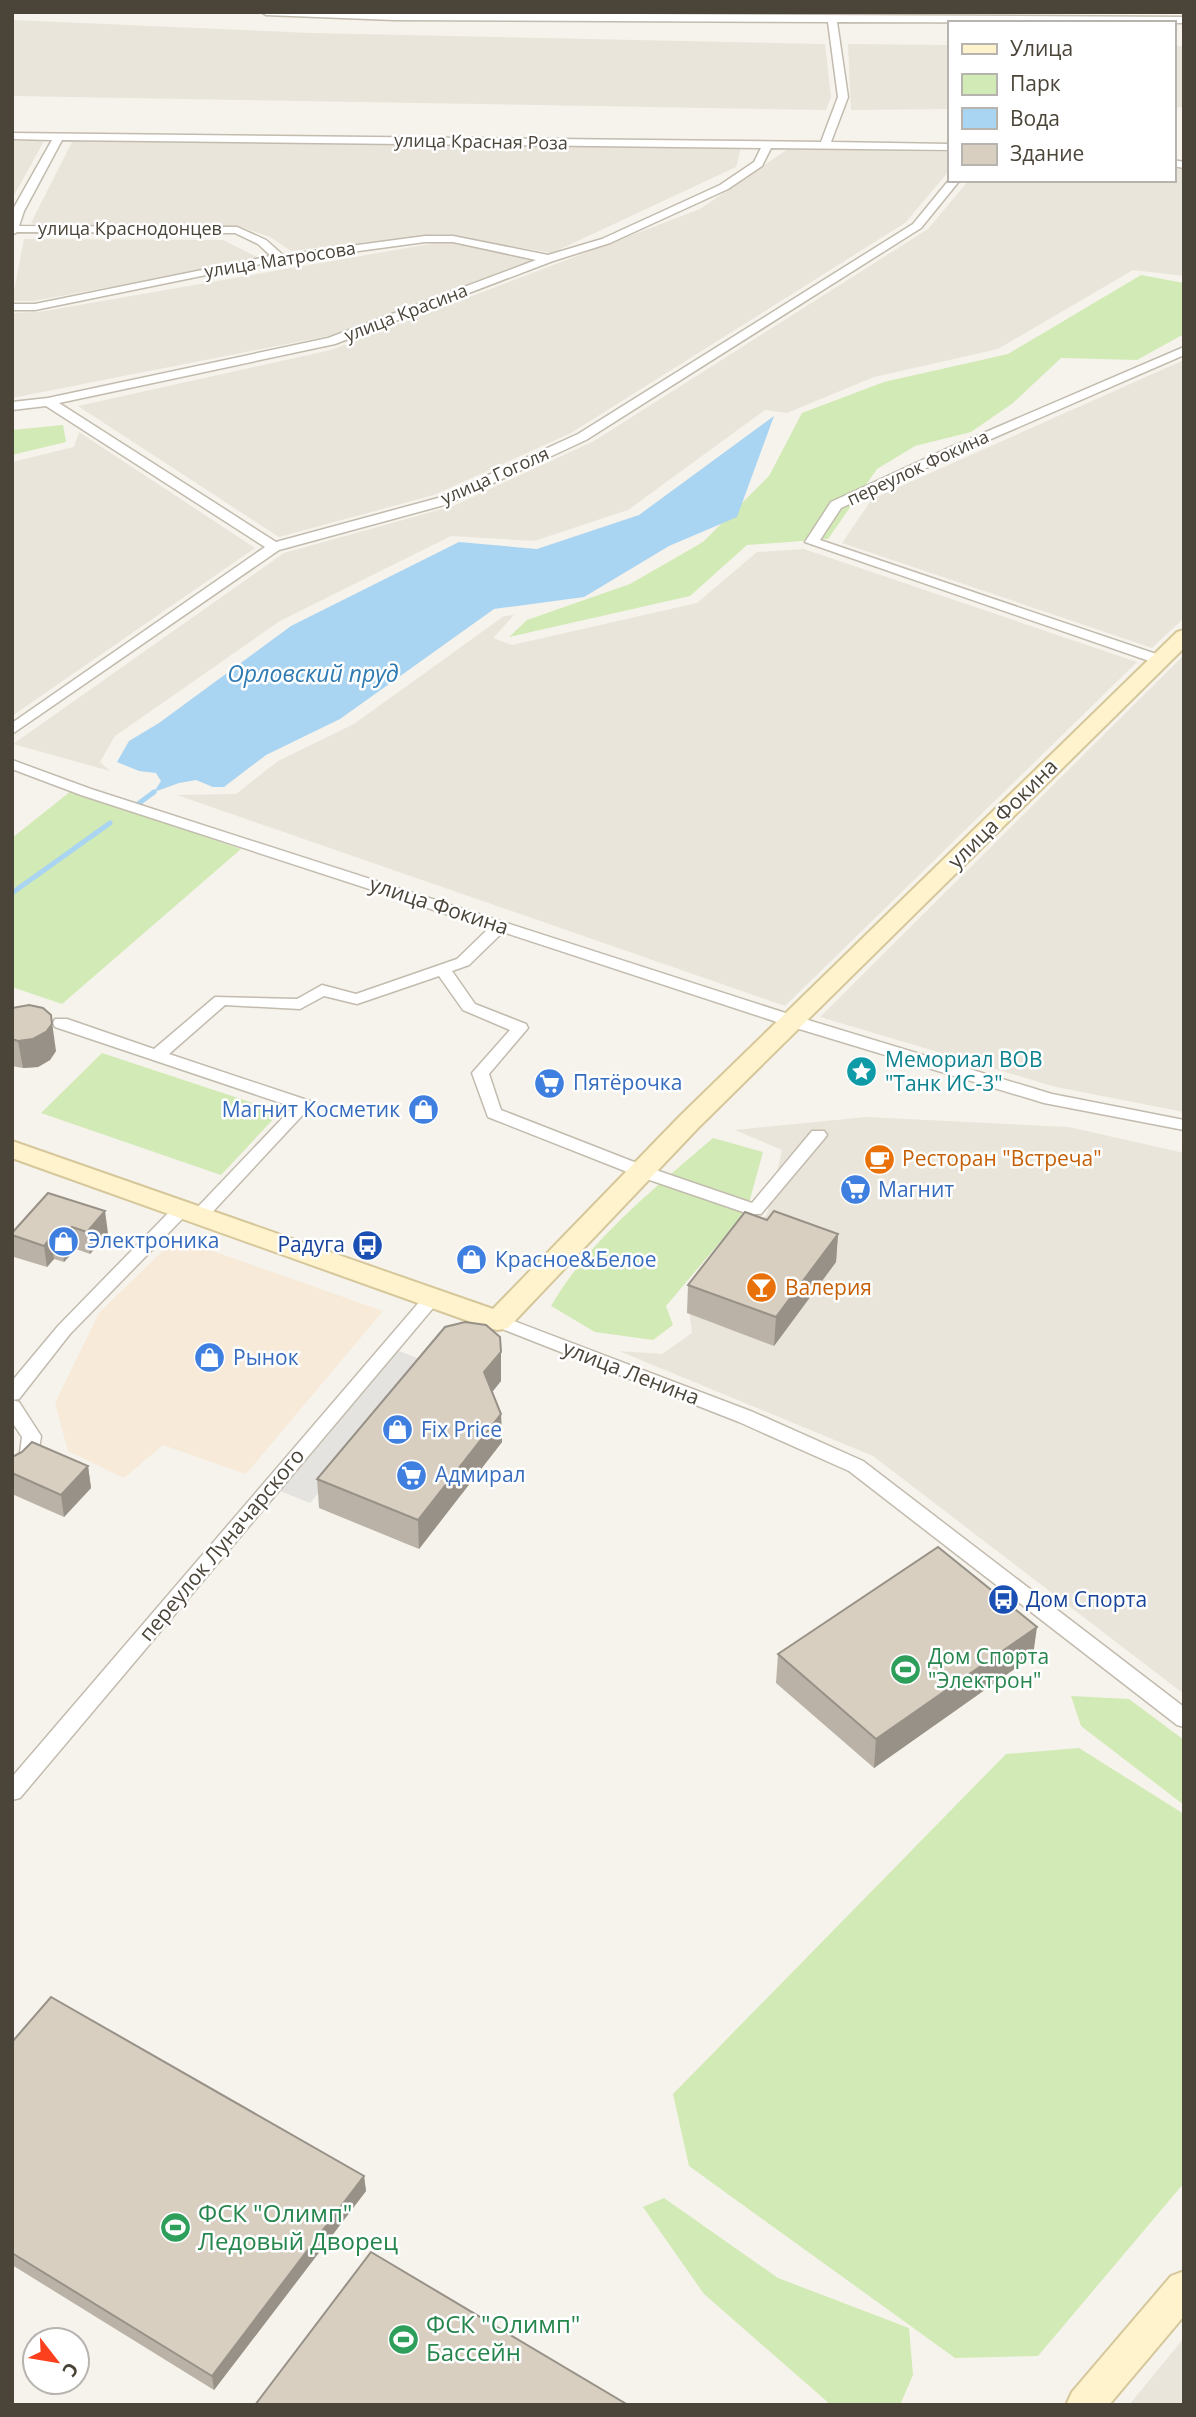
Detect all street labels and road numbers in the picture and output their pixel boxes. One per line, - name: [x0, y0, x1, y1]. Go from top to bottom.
- street label: улица Красная Роза: [394, 127, 568, 155]
- street label: улица Краснодонцев: [38, 216, 222, 240]
- street label: улица Матросова: [202, 235, 357, 283]
- street label: улица Красина: [341, 278, 471, 347]
- street label: переулок Фокина: [843, 424, 992, 510]
- street label: улица Гоголя: [437, 441, 552, 510]
- street label: улица Фокина: [941, 752, 1063, 874]
- street label: улица Фокина: [366, 869, 512, 941]
- street label: улица Ленина: [559, 1333, 704, 1411]
- street label: переулок Луначарского: [132, 1442, 310, 1647]

